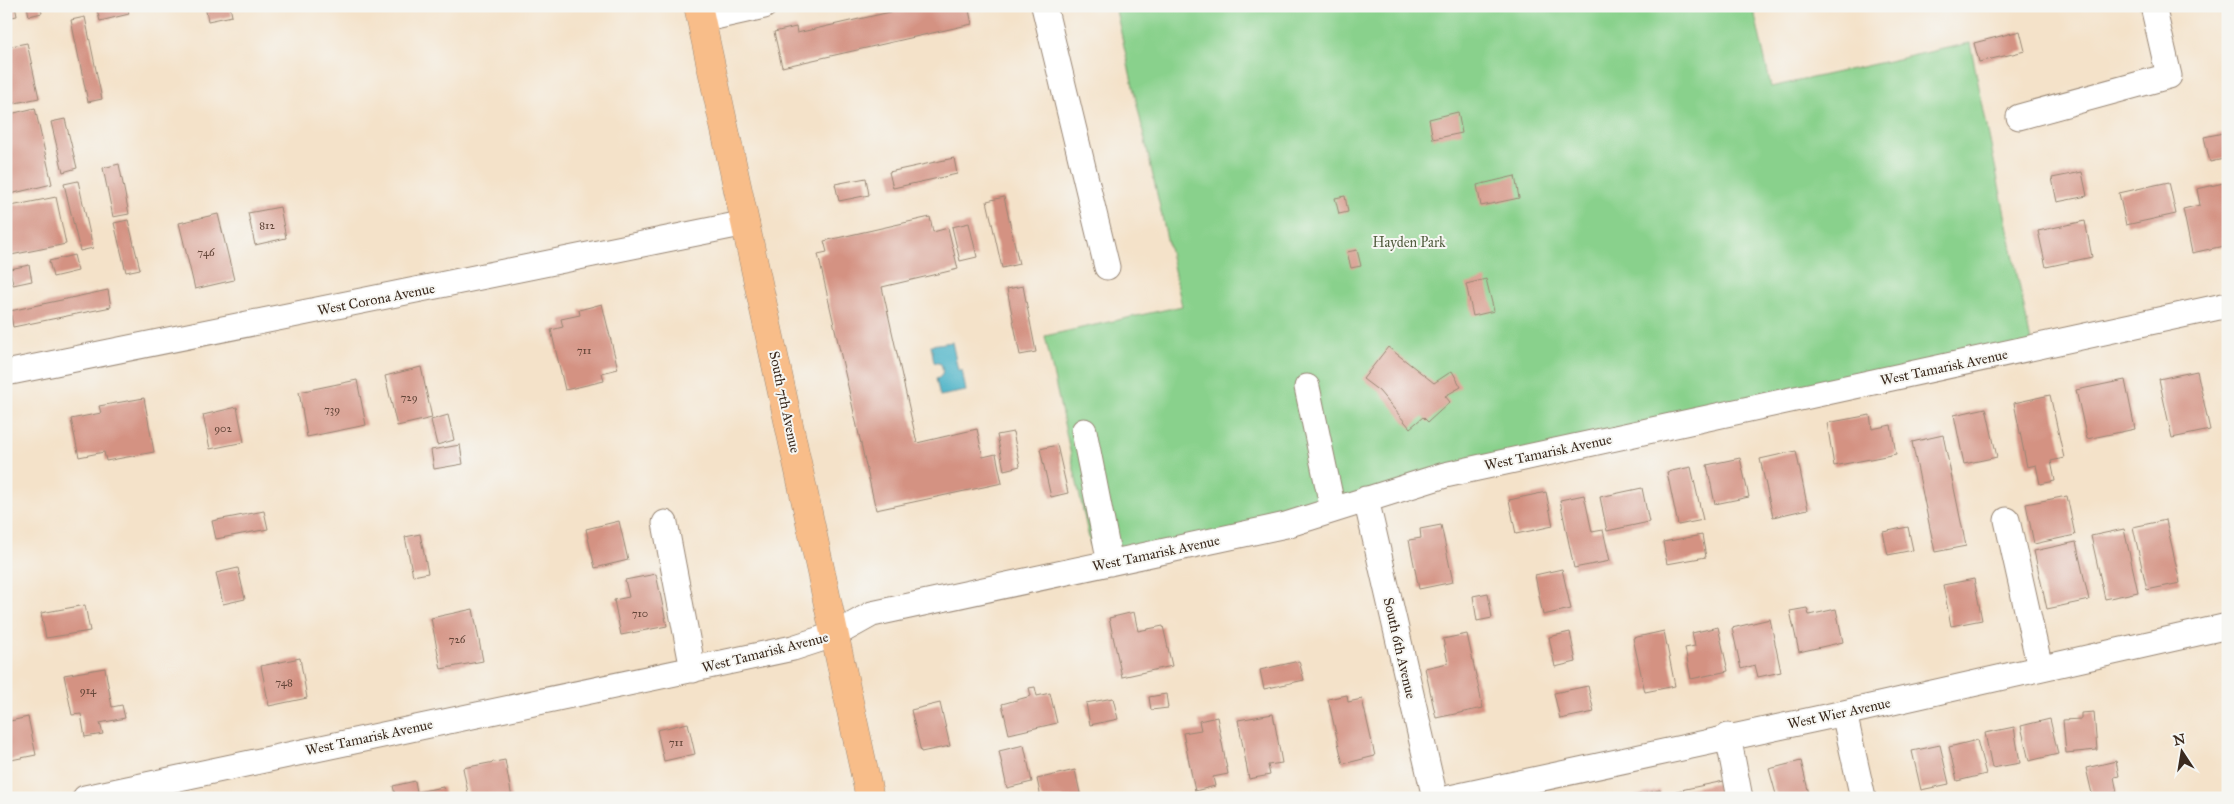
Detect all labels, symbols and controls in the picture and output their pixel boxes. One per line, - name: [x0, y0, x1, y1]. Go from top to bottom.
- house number: 812: [259, 219, 275, 232]
- park label: Hayden Park: [1372, 234, 1446, 251]
- house number: 746: [197, 246, 215, 259]
- street label: West Corona Avenue: [316, 280, 436, 319]
- house number: 711: [577, 344, 591, 357]
- street label: West Tamarisk Avenue: [1879, 346, 2009, 389]
- street label: South 7th Avenue: [765, 350, 804, 455]
- house number: 729: [400, 391, 418, 404]
- house number: 739: [324, 403, 340, 416]
- house number: 902: [214, 422, 232, 435]
- street label: West Tamarisk Avenue: [1483, 431, 1613, 474]
- street label: West Tamarisk Avenue: [1091, 532, 1221, 575]
- street label: South 6th Avenue: [1380, 596, 1419, 701]
- house number: 710: [632, 607, 648, 620]
- street label: West Tamarisk Avenue: [700, 629, 830, 676]
- house number: 726: [449, 633, 466, 646]
- house number: 748: [275, 676, 293, 689]
- house number: 914: [80, 684, 97, 697]
- street label: West Wier Avenue: [1786, 694, 1892, 733]
- street label: West Tamarisk Avenue: [304, 716, 434, 759]
- north arrow: [2156, 726, 2206, 776]
- text: N: [2172, 730, 2187, 749]
- house number: 711: [669, 736, 683, 749]

